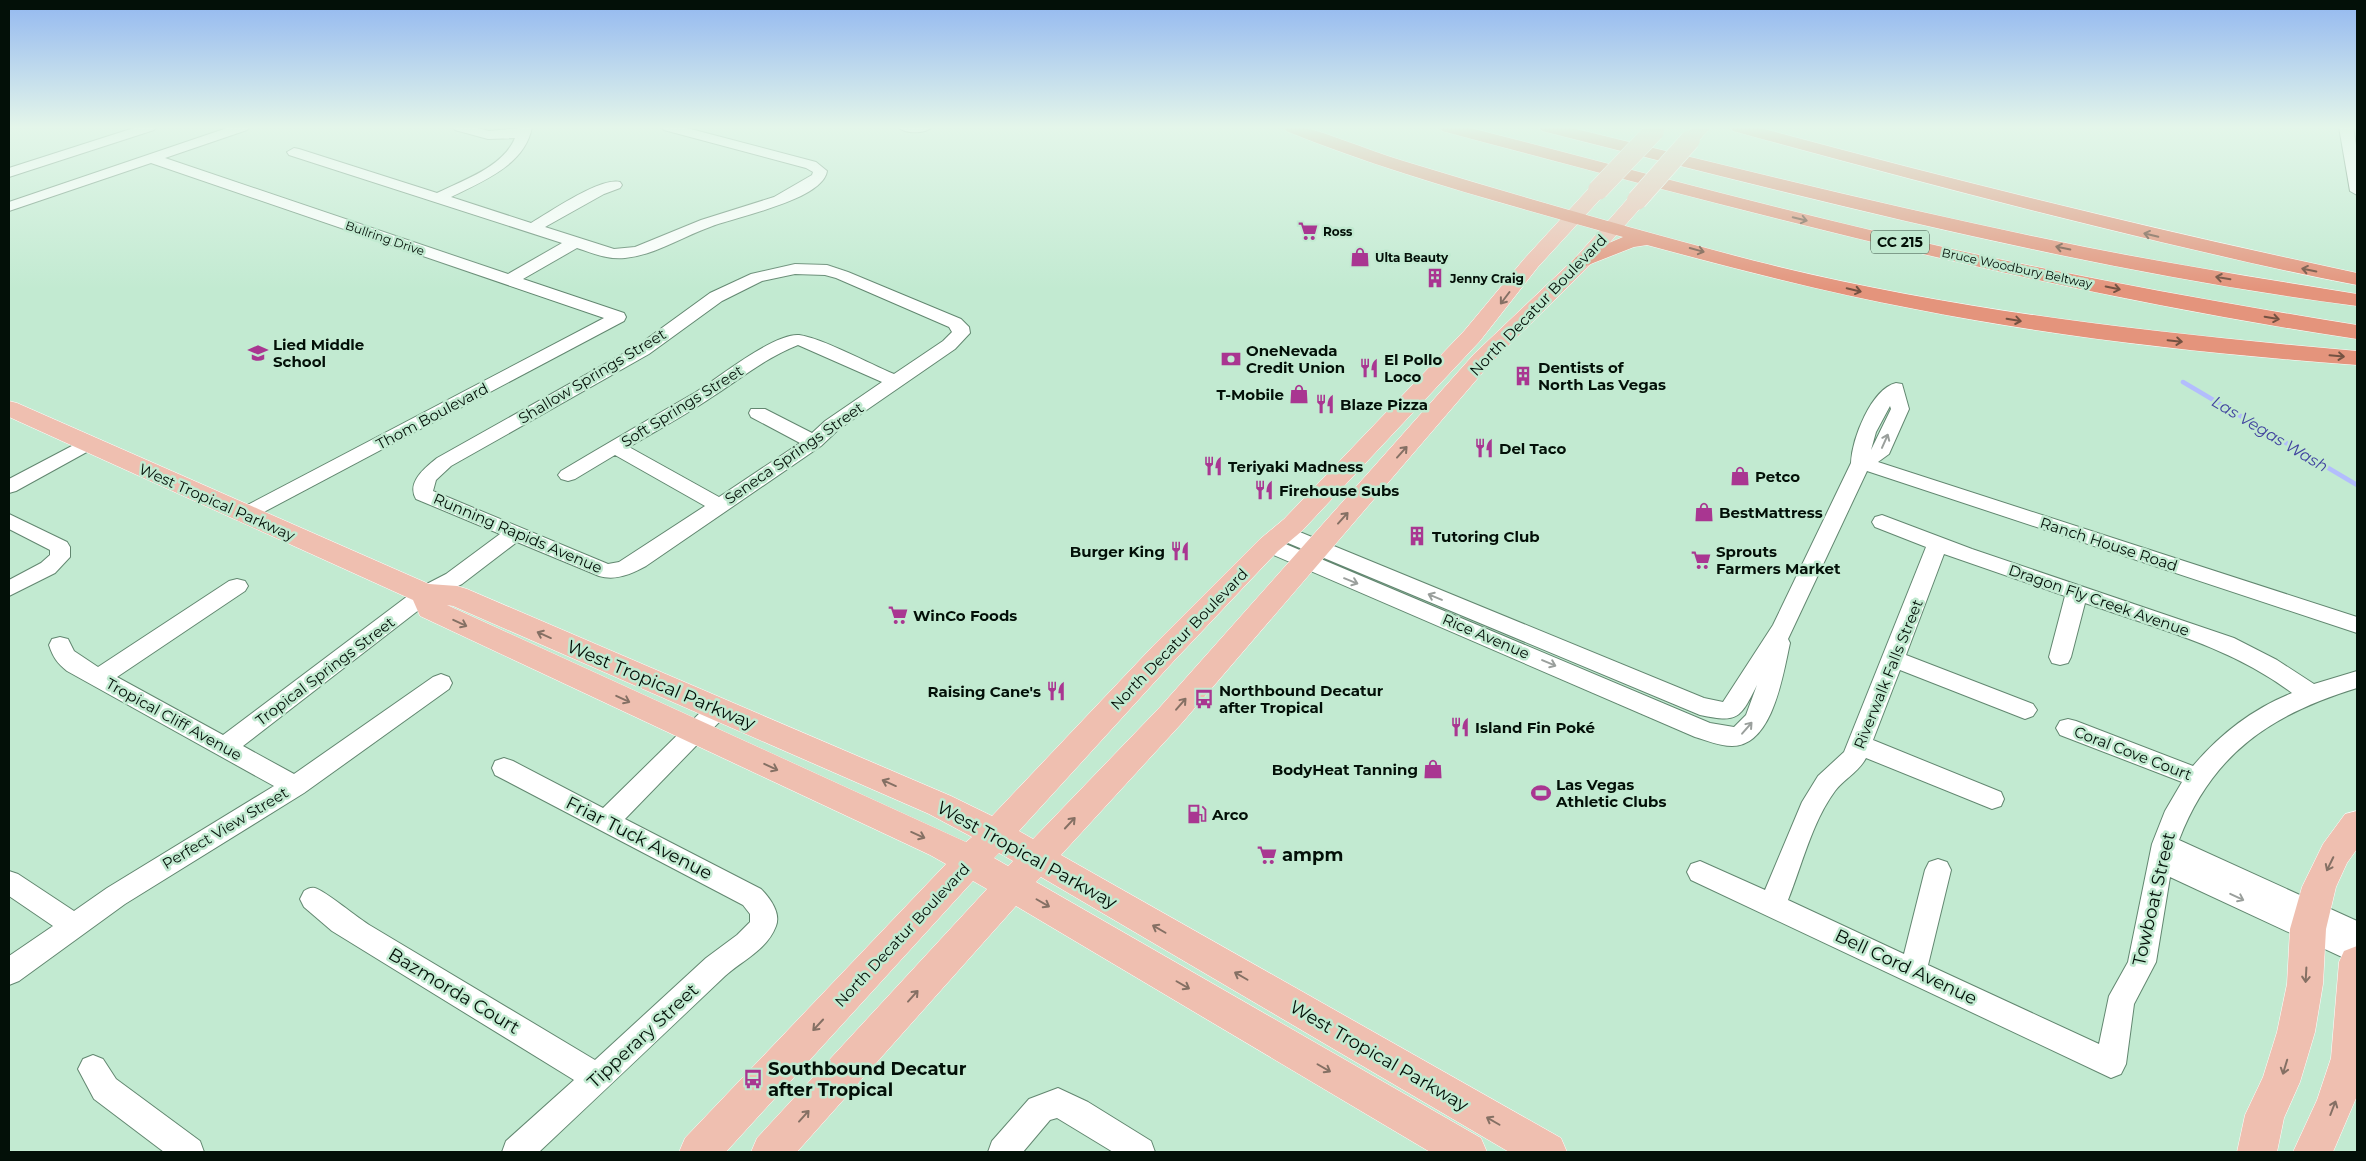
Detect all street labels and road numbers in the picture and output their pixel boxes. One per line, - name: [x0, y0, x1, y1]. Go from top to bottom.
- street label: Bullring Drive: [344, 217, 426, 259]
- street label: North Decatur Boulevard: [1465, 230, 1611, 380]
- road number: CC 215: [1871, 230, 1929, 253]
- street label: Bruce Woodbury Beltway: [1940, 245, 2094, 291]
- street label: Shallow Springs Street: [515, 324, 669, 428]
- street label: Soft Springs Street: [618, 361, 746, 451]
- street label: Thom Boulevard: [373, 378, 491, 454]
- street label: Seneca Springs Street: [721, 398, 867, 508]
- street label: West Tropical Parkway: [136, 459, 299, 545]
- street label: Running Rapids Avenue: [431, 489, 605, 577]
- street label: Ranch House Road: [2038, 513, 2180, 575]
- street label: Dragon Fly Creek Avenue: [2006, 560, 2192, 640]
- street label: North Decatur Boulevard: [1106, 564, 1252, 714]
- street label: Riverwalk Falls Street: [1849, 597, 1927, 751]
- street label: Rice Avenue: [1440, 609, 1532, 663]
- street label: Tropical Springs Street: [252, 612, 398, 730]
- street label: West Tropical Parkway: [563, 635, 759, 735]
- street label: Tropical Cliff Avenue: [103, 674, 245, 764]
- street label: Coral Cove Court: [2072, 722, 2194, 784]
- street label: Perfect View Street: [158, 783, 292, 873]
- street label: Friar Tuck Avenue: [562, 792, 716, 884]
- street label: West Tropical Parkway: [933, 796, 1121, 914]
- street label: Towboat Street: [2128, 830, 2180, 968]
- street label: North Decatur Boulevard: [831, 859, 973, 1011]
- street label: Bell Cord Avenue: [1831, 924, 1981, 1010]
- street label: Bazmorda Court: [385, 943, 523, 1039]
- street label: Tipperary Street: [583, 979, 703, 1093]
- street label: West Tropical Parkway: [1286, 996, 1472, 1116]

